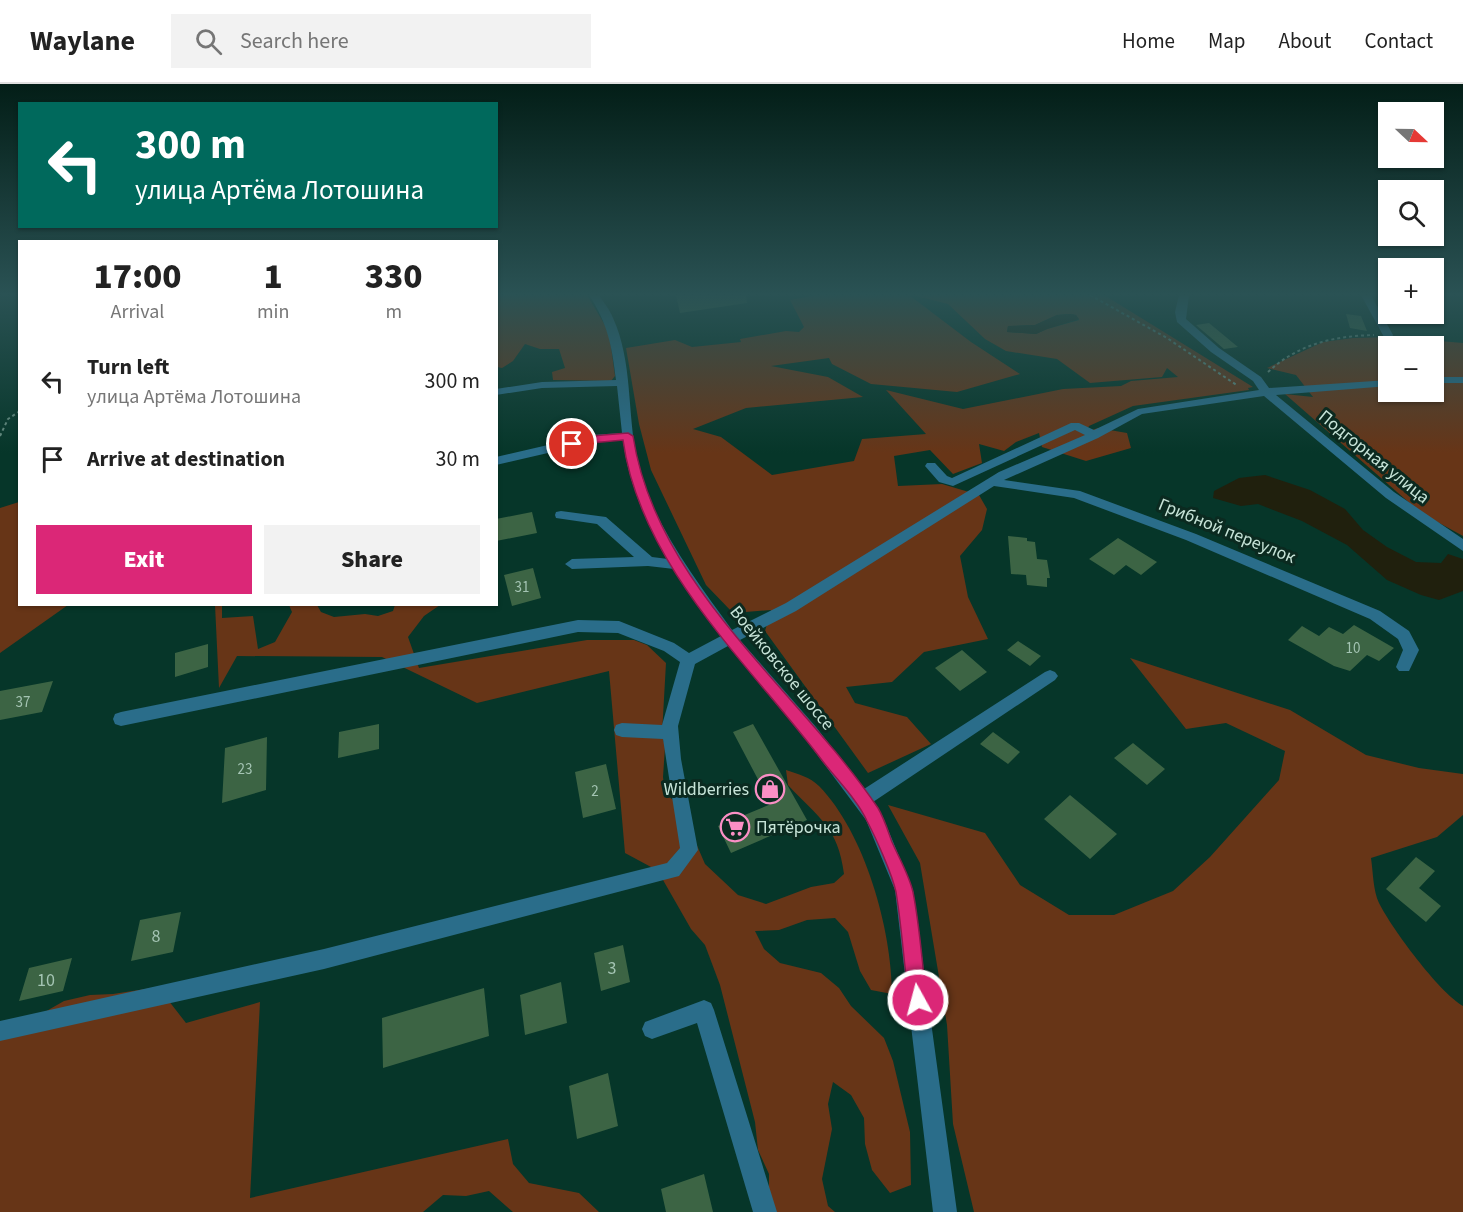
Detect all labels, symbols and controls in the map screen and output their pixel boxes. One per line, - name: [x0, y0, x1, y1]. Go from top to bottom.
- search box: [171, 14, 591, 68]
- text: Waylane: [30, 21, 135, 61]
- icon: search: [192, 25, 225, 58]
- text: Search here: [240, 25, 349, 57]
- text: Home: [1122, 26, 1175, 56]
- text: Map: [1208, 26, 1246, 56]
- text: About: [1279, 26, 1331, 56]
- text: Contact: [1364, 26, 1433, 56]
- north arrow: [1378, 102, 1444, 168]
- map controls: [1378, 102, 1444, 402]
- text: 300 m: [135, 115, 246, 175]
- icon: left: [36, 126, 114, 204]
- text: улица Артёма Лотошина: [135, 171, 424, 210]
- button: search: [1378, 180, 1444, 246]
- text: 17:00: [93, 251, 182, 302]
- text: 1: [264, 251, 283, 302]
- text: 330: [365, 251, 423, 302]
- button: +: [1378, 258, 1444, 324]
- text: Arrival: [111, 298, 164, 326]
- text: min: [257, 298, 289, 326]
- text: m: [385, 298, 402, 326]
- button: −: [1378, 336, 1444, 402]
- text: Turn left: [87, 351, 169, 383]
- icon: left: [36, 365, 69, 398]
- text: 300 m: [425, 365, 480, 397]
- text: улица Артёма Лотошина: [87, 383, 301, 411]
- street label: Подгорная улица: [1313, 404, 1435, 510]
- pin: [546, 418, 597, 469]
- icon: arrive: [555, 427, 588, 460]
- icon: arrive: [36, 443, 69, 476]
- text: Arrive at destination: [87, 443, 285, 475]
- text: 30 m: [435, 443, 480, 475]
- street label: Грибной переулок: [1155, 492, 1299, 570]
- button: Exit: [36, 525, 252, 594]
- button: Share: [264, 525, 480, 594]
- house number: 31: [515, 577, 529, 598]
- street label: Воейковское шоссе: [724, 600, 840, 736]
- house number: 10: [1346, 638, 1360, 659]
- house number: 37: [16, 692, 30, 713]
- house number: 23: [238, 759, 252, 780]
- shop icon: Wildberries: [754, 773, 786, 805]
- place label: Wildberries: [664, 777, 749, 802]
- house number: 2: [591, 781, 599, 802]
- supermarket icon: Пятёрочка: [719, 811, 751, 843]
- place label: Пятёрочка: [756, 815, 841, 840]
- house number: 8: [152, 924, 161, 949]
- house number: 3: [608, 956, 617, 981]
- house number: 10: [37, 968, 55, 993]
- position arrow: [886, 968, 950, 1032]

